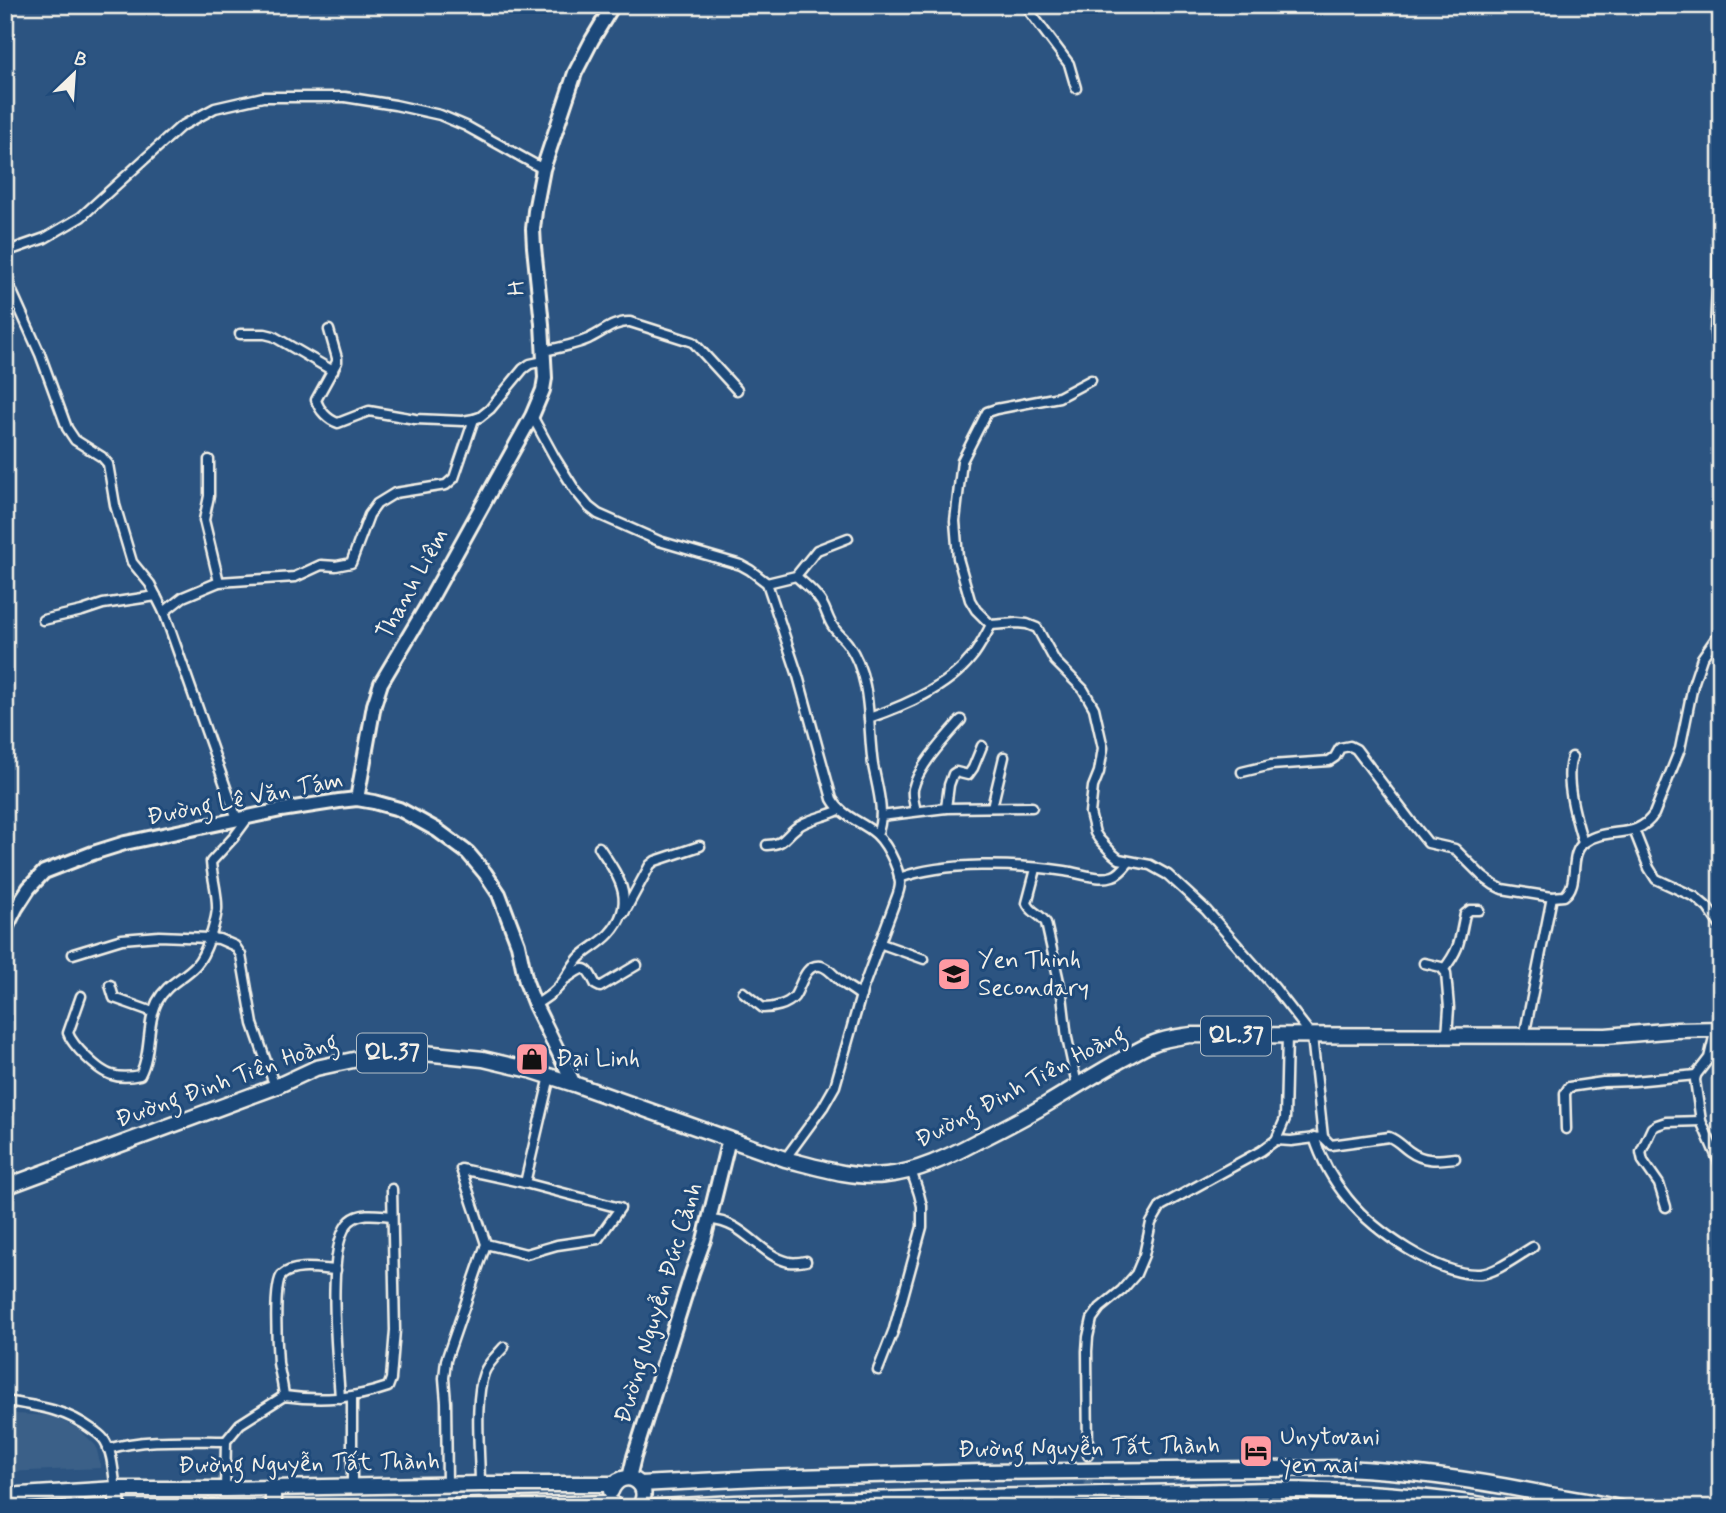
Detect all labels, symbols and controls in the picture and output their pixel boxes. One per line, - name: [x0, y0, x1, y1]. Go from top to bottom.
- north arrow: [38, 38, 108, 108]
- text: B: [70, 46, 91, 74]
- street label: H: [501, 279, 533, 297]
- street label: Thanh Liêm: [370, 523, 456, 645]
- street label: Đường Lê Văn Tám: [144, 765, 346, 836]
- place label: Yen Thinh Secondary: [978, 945, 1089, 1004]
- school or university icon: Yen Thinh Secondary: [935, 955, 973, 993]
- road number: QL.37: [1201, 1016, 1271, 1056]
- street label: Đường Đinh Tiên Hoàng: [910, 1018, 1133, 1158]
- street label: Đường Đinh Tiên Hoàng: [112, 1026, 343, 1138]
- road number: QL.37: [357, 1034, 427, 1072]
- shop icon: Đại Linh: [513, 1040, 551, 1078]
- place label: Đại Linh: [556, 1044, 640, 1075]
- street label: Đường Nguyễn Đức Cảnh: [608, 1179, 713, 1428]
- place label: Unytovani yen nai: [1280, 1422, 1380, 1481]
- street label: Đường Nguyễn Tất Thành: [958, 1430, 1220, 1469]
- hotel icon: Unytovani yen nai: [1237, 1432, 1275, 1470]
- street label: Đường Nguyễn Tất Thành: [178, 1446, 440, 1485]

